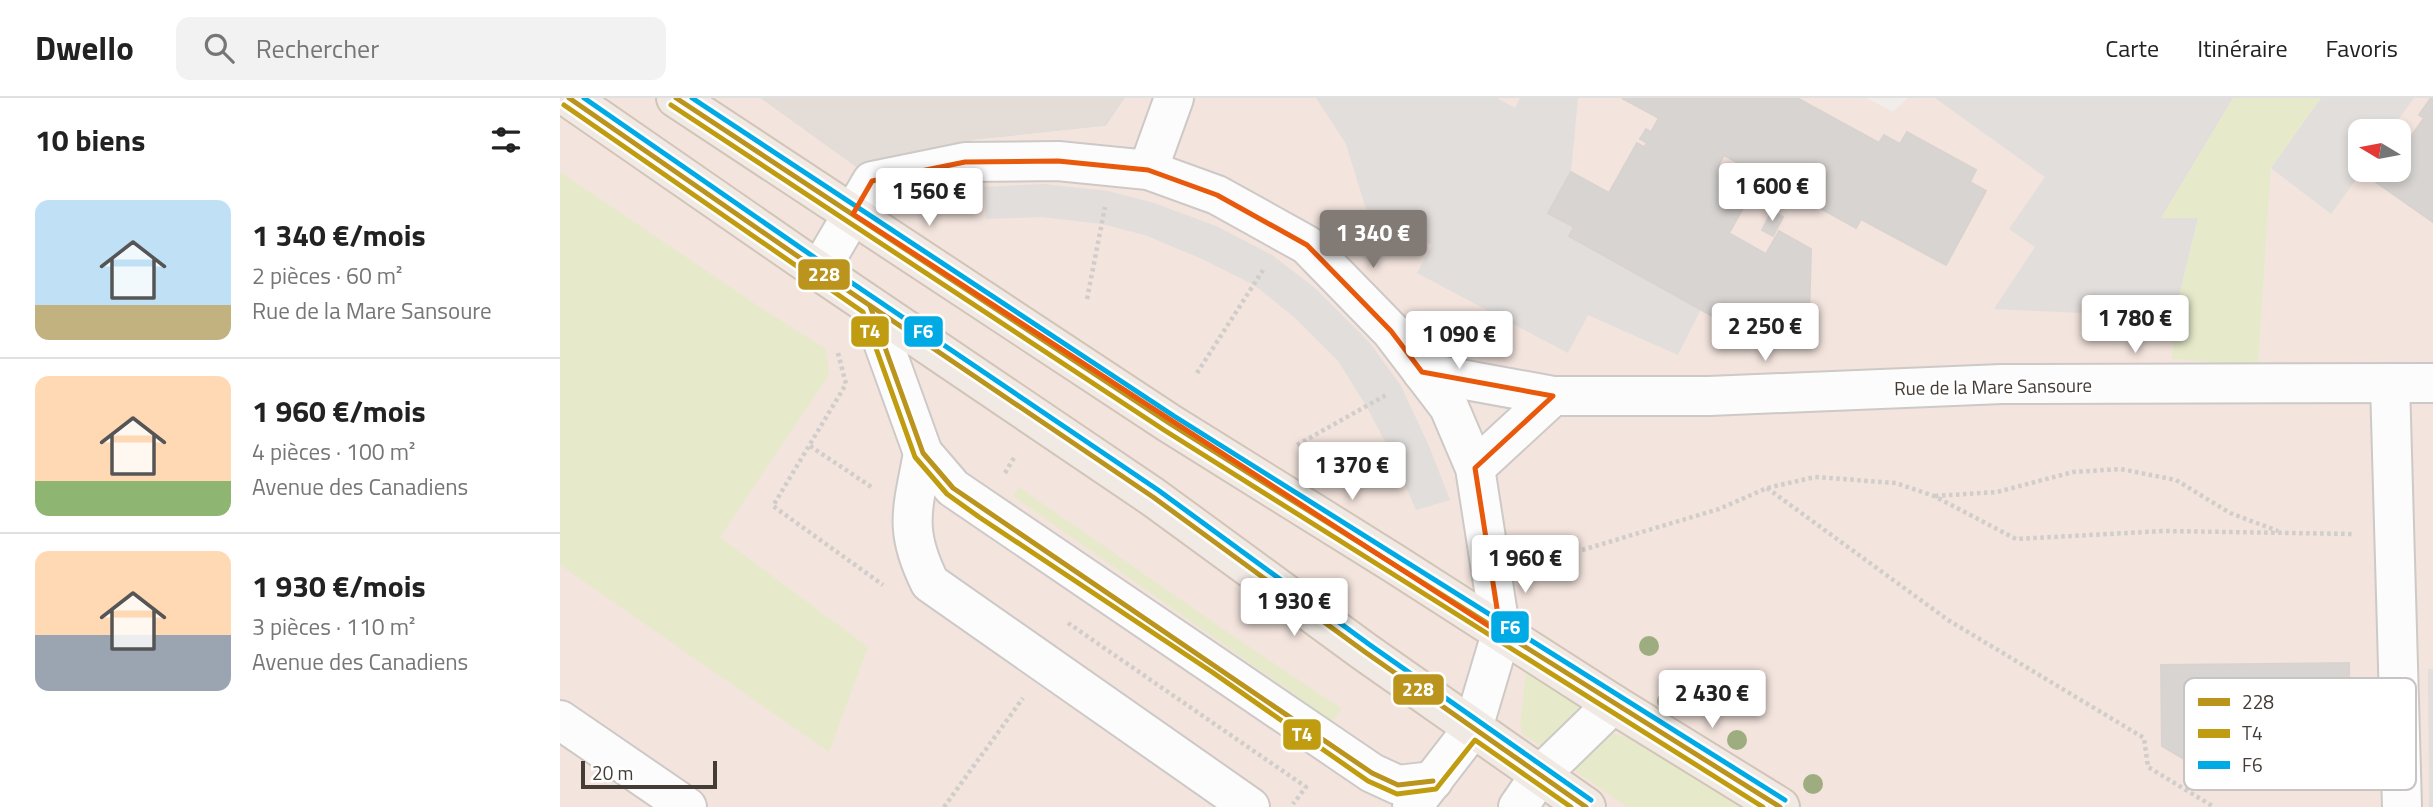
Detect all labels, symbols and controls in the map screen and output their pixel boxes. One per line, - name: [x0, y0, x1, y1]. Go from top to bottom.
- search box: [176, 17, 666, 80]
- text: Dwello: [35, 23, 134, 73]
- icon: search: [200, 29, 238, 67]
- text: Rechercher: [256, 29, 379, 68]
- text: Carte: [2105, 30, 2159, 66]
- text: Itinéraire: [2197, 30, 2288, 66]
- text: Favoris: [2326, 30, 2398, 66]
- text: 10 biens: [35, 117, 145, 163]
- north arrow: [2348, 119, 2412, 182]
- map controls: [2348, 119, 2411, 182]
- icon: filters: [487, 121, 525, 159]
- pin: 1 600 €: [1707, 164, 1837, 223]
- text: 1 600 €: [1735, 168, 1809, 203]
- pin: 1 560 €: [864, 169, 994, 228]
- text: 1 560 €: [892, 173, 966, 208]
- pin: 1 340 €: [1308, 211, 1438, 270]
- text: 1 340 €/mois: [252, 212, 426, 258]
- text: 1 340 €: [1336, 215, 1410, 250]
- icon: home: [91, 228, 175, 312]
- text: 2 pièces · 60 m²: [252, 258, 403, 293]
- line badge: 228: [797, 258, 851, 291]
- text: 228: [808, 259, 840, 288]
- text: Rue de la Mare Sansoure: [252, 293, 492, 328]
- pin: 1 780 €: [2070, 296, 2200, 355]
- text: 1 780 €: [2098, 300, 2172, 335]
- pin: 2 250 €: [1700, 303, 1830, 363]
- text: 2 250 €: [1728, 308, 1802, 343]
- pin: 1 090 €: [1394, 312, 1524, 371]
- line badge: T4: [850, 315, 890, 348]
- line badge: F6: [903, 315, 944, 348]
- text: T4: [860, 316, 880, 345]
- text: F6: [913, 316, 934, 345]
- text: 1 090 €: [1422, 316, 1496, 351]
- street label: Rue de la Mare Sansoure: [1894, 370, 2092, 402]
- text: 1 960 €/mois: [252, 388, 426, 434]
- icon: home: [91, 404, 175, 488]
- text: 4 pièces · 100 m²: [252, 434, 415, 469]
- pin: 1 370 €: [1287, 442, 1417, 502]
- text: 1 370 €: [1315, 447, 1389, 482]
- text: Avenue des Canadiens: [252, 469, 468, 504]
- pin: 1 960 €: [1460, 536, 1590, 595]
- text: 1 960 €: [1488, 540, 1562, 575]
- text: 1 930 €/mois: [252, 563, 426, 609]
- pin: 1 930 €: [1229, 578, 1359, 638]
- icon: home: [91, 579, 175, 663]
- text: 1 930 €: [1257, 583, 1331, 618]
- text: 3 pièces · 110 m²: [252, 609, 415, 644]
- line badge: F6: [1490, 610, 1530, 644]
- text: F6: [1500, 612, 1521, 641]
- text: Avenue des Canadiens: [252, 644, 468, 679]
- pin: 2 430 €: [1647, 670, 1777, 730]
- line badge: 228: [1392, 673, 1445, 706]
- text: 228: [1402, 674, 1434, 703]
- text: 2 430 €: [1675, 675, 1749, 710]
- legend: [2184, 678, 2416, 790]
- text: 228: [2242, 687, 2274, 716]
- line badge: T4: [1282, 718, 1322, 751]
- text: T4: [2242, 718, 2263, 747]
- text: T4: [1292, 719, 1312, 748]
- text: F6: [2242, 750, 2263, 779]
- scale bar: [581, 758, 718, 790]
- text: 20 m: [592, 758, 633, 787]

